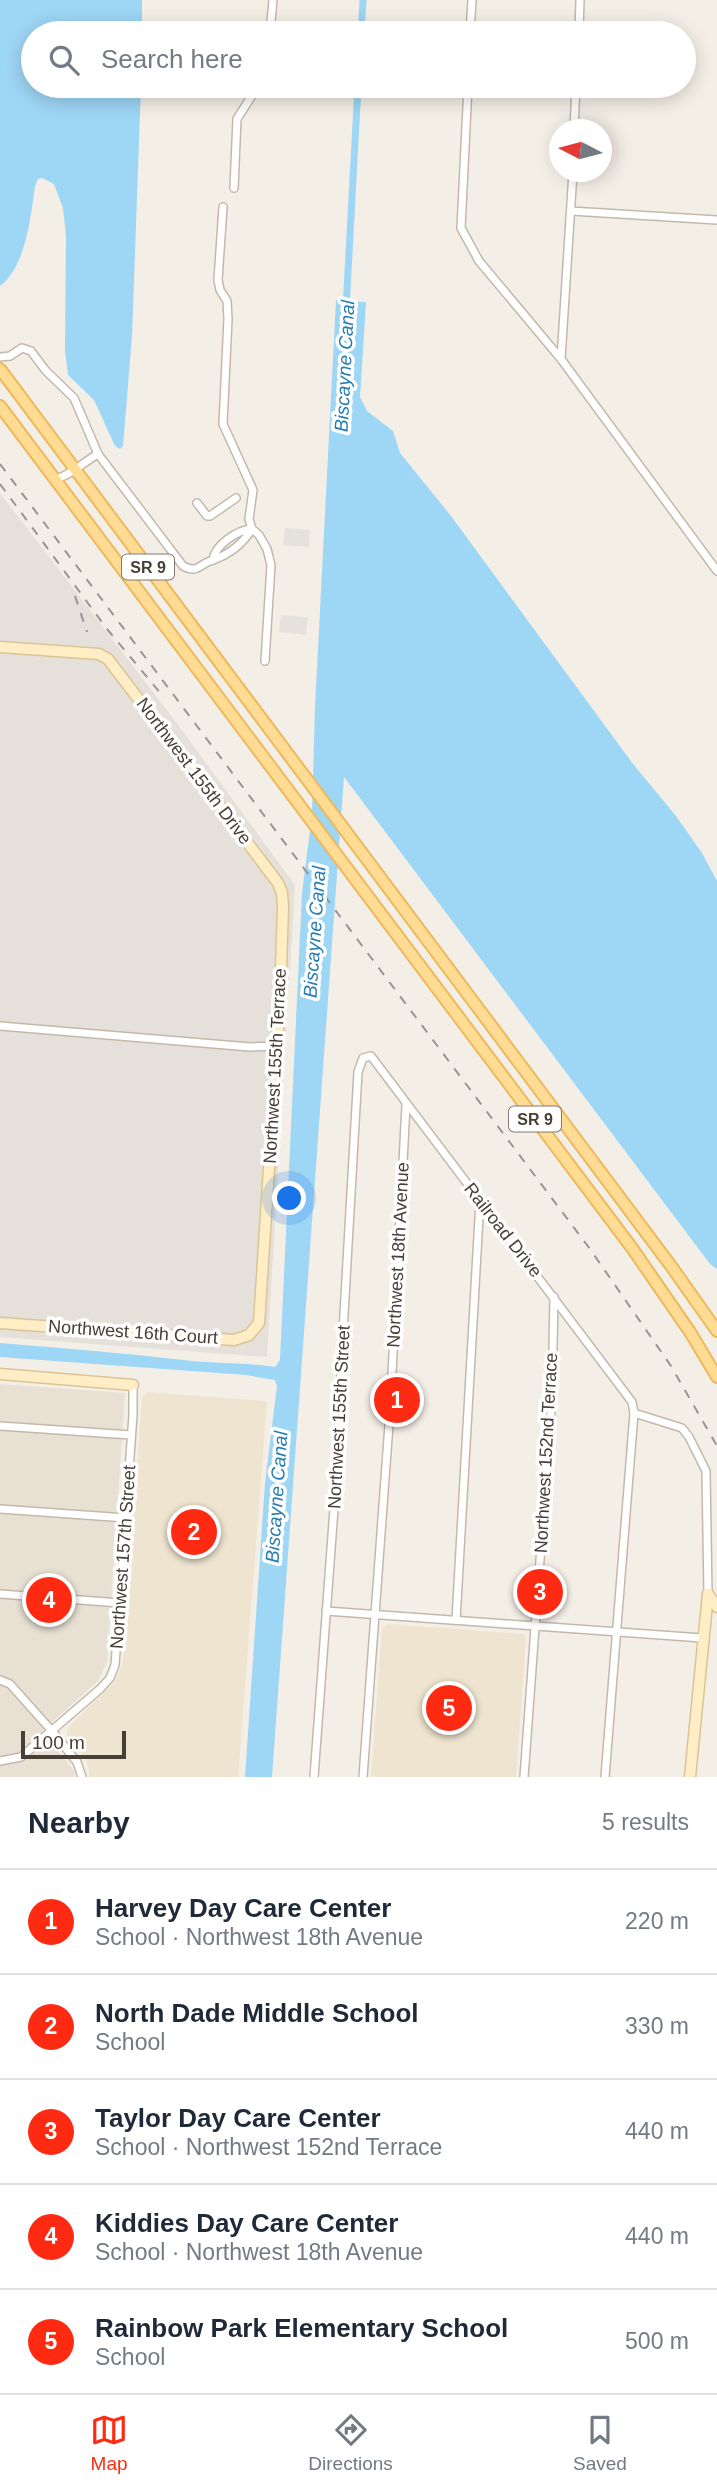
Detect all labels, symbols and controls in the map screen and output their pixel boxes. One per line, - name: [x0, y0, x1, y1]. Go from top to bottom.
- search box: [21, 21, 696, 98]
- icon: search: [45, 41, 83, 79]
- text: Search here: [101, 44, 243, 74]
- north arrow: [549, 119, 612, 182]
- water label: Biscayne Canal: [331, 299, 358, 433]
- road number: SR 9: [122, 554, 174, 580]
- street label: Northwest 155th Drive: [132, 694, 256, 848]
- water label: Biscayne Canal: [299, 865, 330, 999]
- street label: Northwest 155th Terrace: [260, 968, 290, 1164]
- road number: SR 9: [509, 1106, 561, 1132]
- street label: Northwest 18th Avenue: [383, 1162, 413, 1348]
- street label: Railroad Drive: [460, 1179, 546, 1281]
- your location: [272, 1181, 306, 1215]
- street label: Northwest 16th Court: [47, 1316, 219, 1348]
- street label: Northwest 155th Street: [324, 1325, 354, 1509]
- street label: Northwest 152nd Terrace: [531, 1352, 561, 1554]
- pin: 1: [374, 1374, 420, 1426]
- water label: Biscayne Canal: [261, 1430, 292, 1564]
- street label: Northwest 157th Street: [107, 1464, 139, 1650]
- pin: 2: [171, 1506, 217, 1558]
- pin: 3: [517, 1566, 563, 1618]
- pin: 4: [26, 1574, 72, 1626]
- pin: 5: [426, 1682, 472, 1734]
- scale bar: [21, 1728, 126, 1760]
- text: 100 m: [32, 1732, 85, 1753]
- text: Nearby: [28, 1806, 130, 1839]
- text: 5 results: [602, 1809, 689, 1835]
- text: Harvey Day Care Center: [95, 1893, 391, 1923]
- text: 1: [45, 1908, 57, 1934]
- text: 220 m: [625, 1908, 689, 1934]
- text: School · Northwest 18th Avenue: [95, 1924, 423, 1950]
- text: North Dade Middle School: [95, 1998, 419, 2028]
- text: 2: [45, 2013, 57, 2039]
- text: 330 m: [625, 2013, 689, 2039]
- text: School: [95, 2029, 165, 2055]
- text: Taylor Day Care Center: [95, 2103, 381, 2133]
- text: 3: [45, 2118, 57, 2144]
- text: 440 m: [625, 2118, 689, 2144]
- text: School · Northwest 152nd Terrace: [95, 2134, 442, 2160]
- text: Kiddies Day Care Center: [95, 2208, 398, 2238]
- text: 4: [45, 2223, 57, 2249]
- text: 440 m: [625, 2223, 689, 2249]
- text: School · Northwest 18th Avenue: [95, 2239, 423, 2265]
- text: Rainbow Park Elementary School: [95, 2313, 508, 2343]
- text: 5: [45, 2328, 57, 2354]
- text: 500 m: [625, 2328, 689, 2354]
- text: School: [95, 2344, 165, 2370]
- tab: Map: [90, 2411, 128, 2475]
- tab: Directions: [308, 2411, 393, 2475]
- tab: Saved: [573, 2411, 627, 2475]

